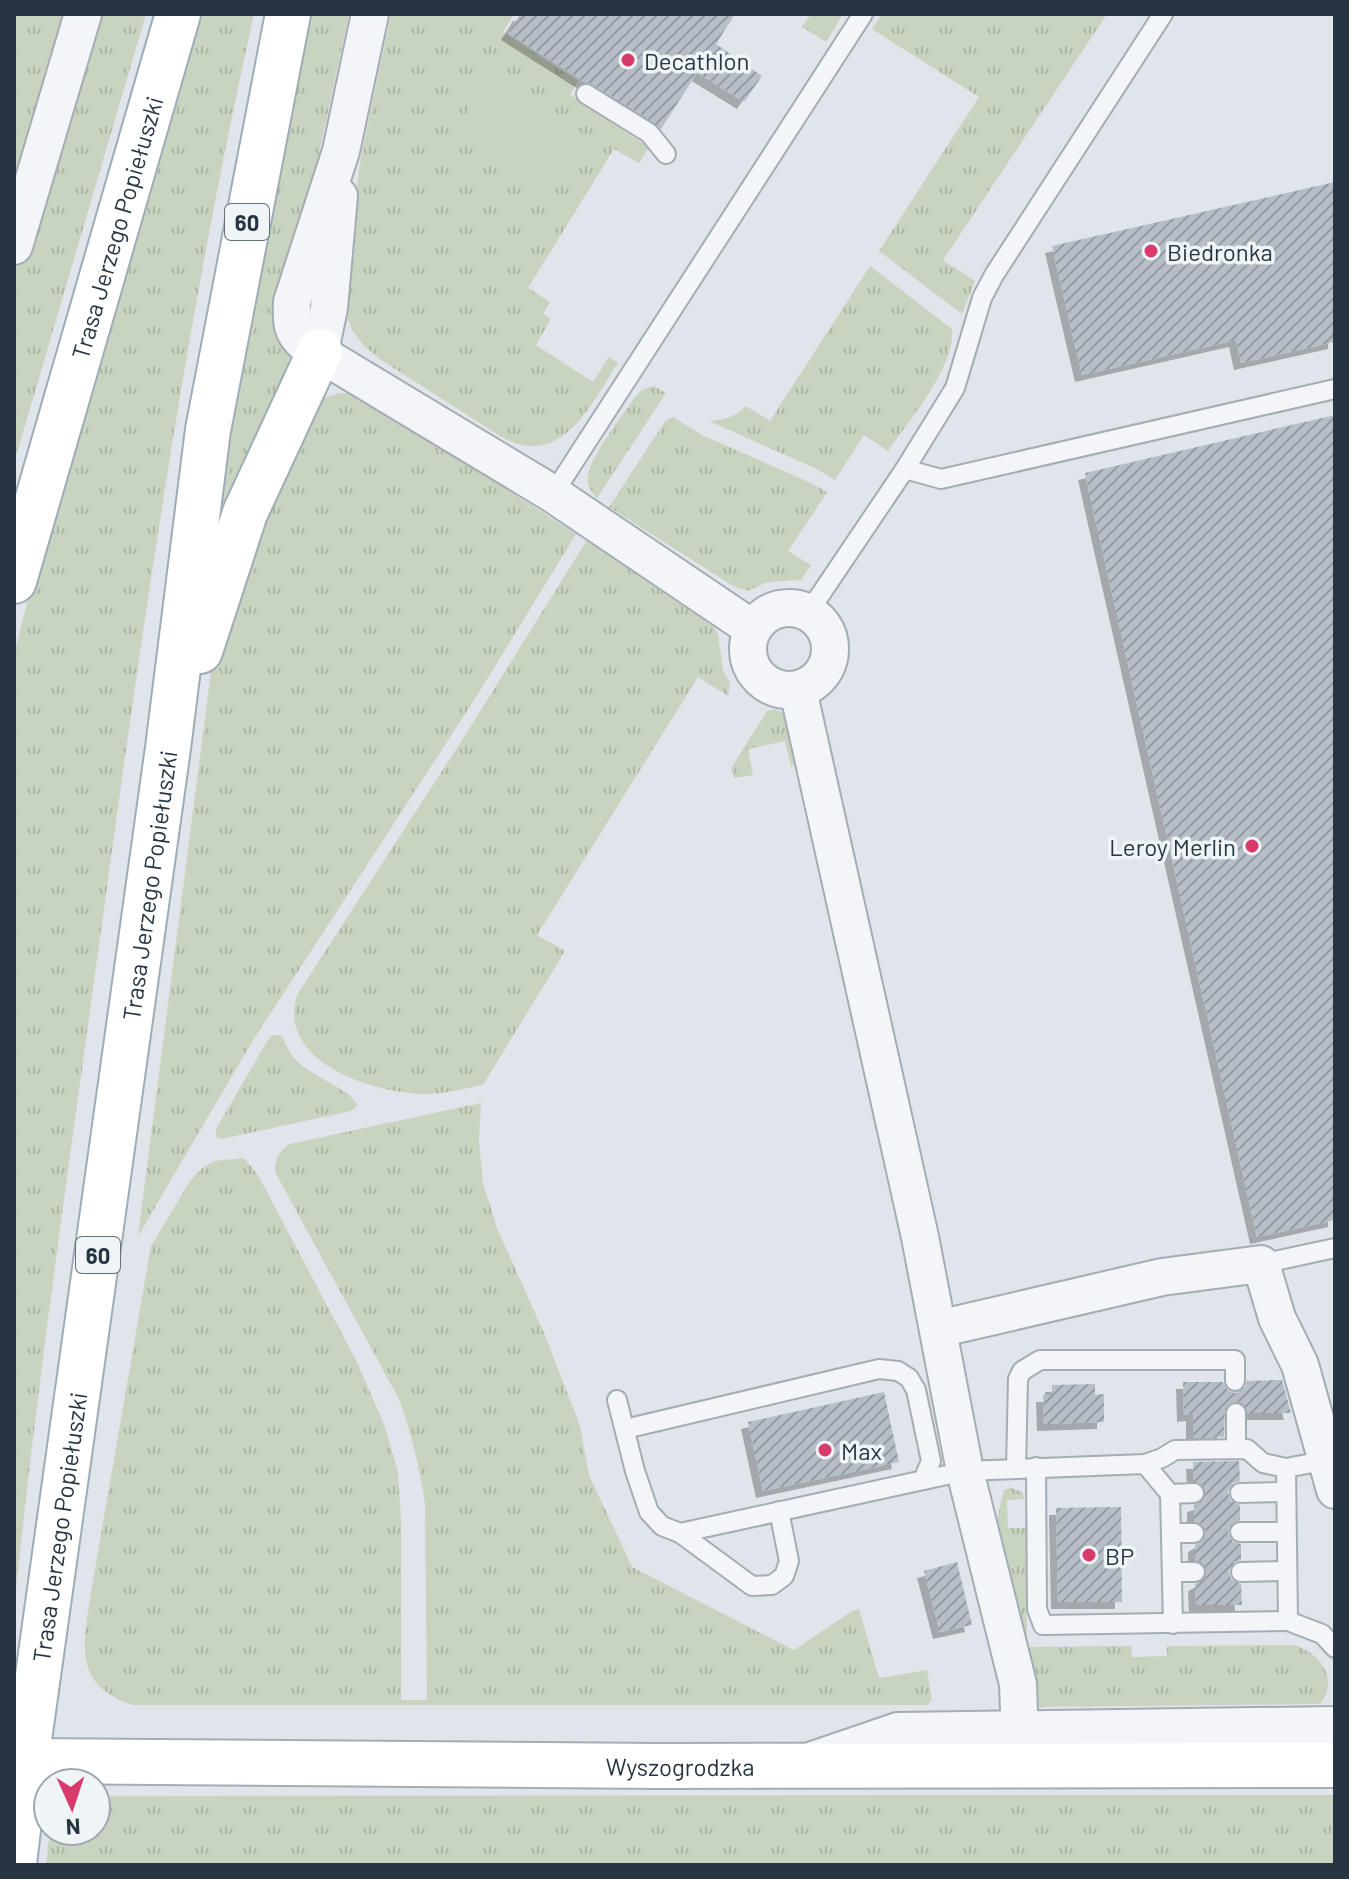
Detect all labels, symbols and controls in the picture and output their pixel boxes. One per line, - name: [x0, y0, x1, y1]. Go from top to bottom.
- place label: Decathlon: [644, 46, 749, 75]
- marker: Decathlon: [619, 51, 637, 69]
- street label: Trasa Jerzego Popiełuszki: [65, 93, 168, 362]
- road number: 60: [225, 204, 269, 240]
- place label: Biedronka: [1167, 237, 1273, 266]
- marker: Biedronka: [1142, 242, 1160, 260]
- street label: Trasa Jerzego Popiełuszki: [116, 748, 182, 1022]
- place label: Leroy Merlin: [1109, 832, 1236, 861]
- marker: Leroy Merlin: [1243, 837, 1261, 855]
- road number: 60: [76, 1237, 120, 1273]
- street label: Trasa Jerzego Popiełuszki: [26, 1390, 92, 1664]
- place label: Max: [841, 1436, 882, 1465]
- marker: Max: [816, 1441, 834, 1459]
- place label: BP: [1105, 1541, 1134, 1570]
- marker: BP: [1080, 1546, 1098, 1564]
- street label: Wyszogrodzka: [605, 1751, 754, 1781]
- north arrow: [32, 1767, 112, 1847]
- text: N: [65, 1815, 81, 1841]

